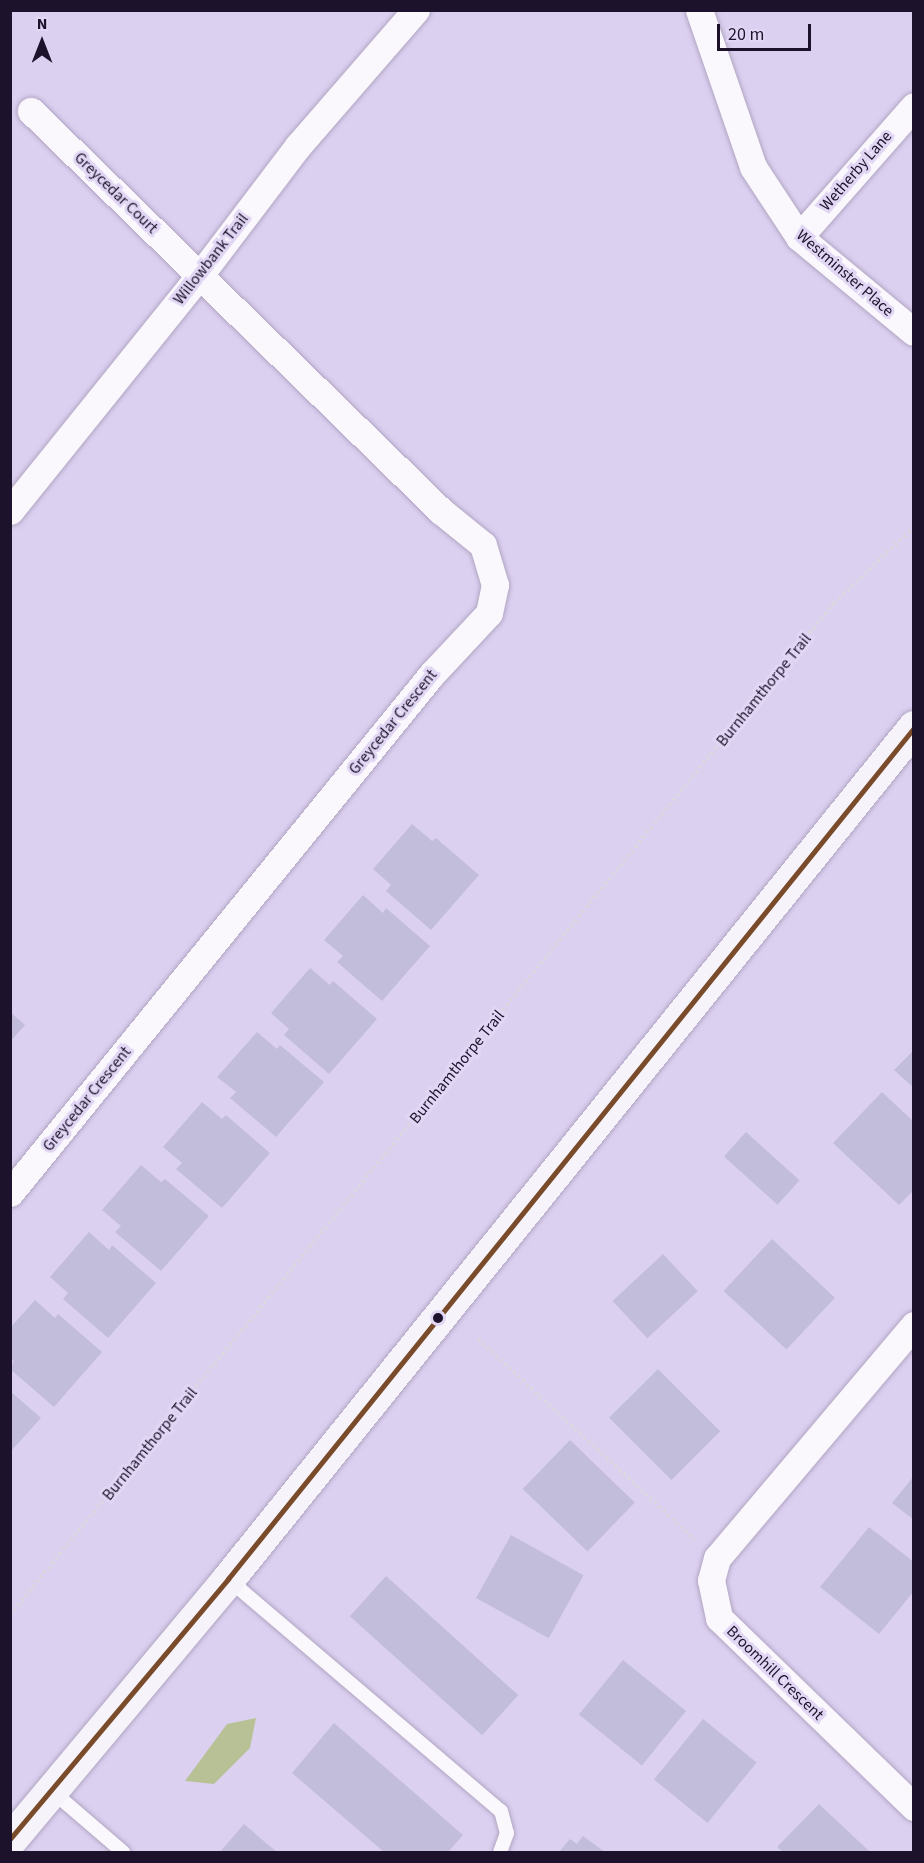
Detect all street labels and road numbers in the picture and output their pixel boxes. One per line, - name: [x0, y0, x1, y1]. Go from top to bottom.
- street label: Wetherby Lane: [816, 127, 896, 215]
- street label: Greycedar Court: [70, 148, 162, 238]
- street label: Willowbank Trail: [169, 210, 253, 308]
- street label: Westminster Place: [792, 226, 898, 320]
- street label: Burnhamthorpe Trail: [713, 630, 815, 750]
- street label: Greycedar Crescent: [345, 666, 441, 778]
- street label: Burnhamthorpe Trail: [406, 1007, 508, 1127]
- street label: Greycedar Crescent: [39, 1043, 135, 1155]
- street label: Burnhamthorpe Trail: [99, 1384, 201, 1504]
- street label: Broomhill Crescent: [722, 1622, 828, 1724]

